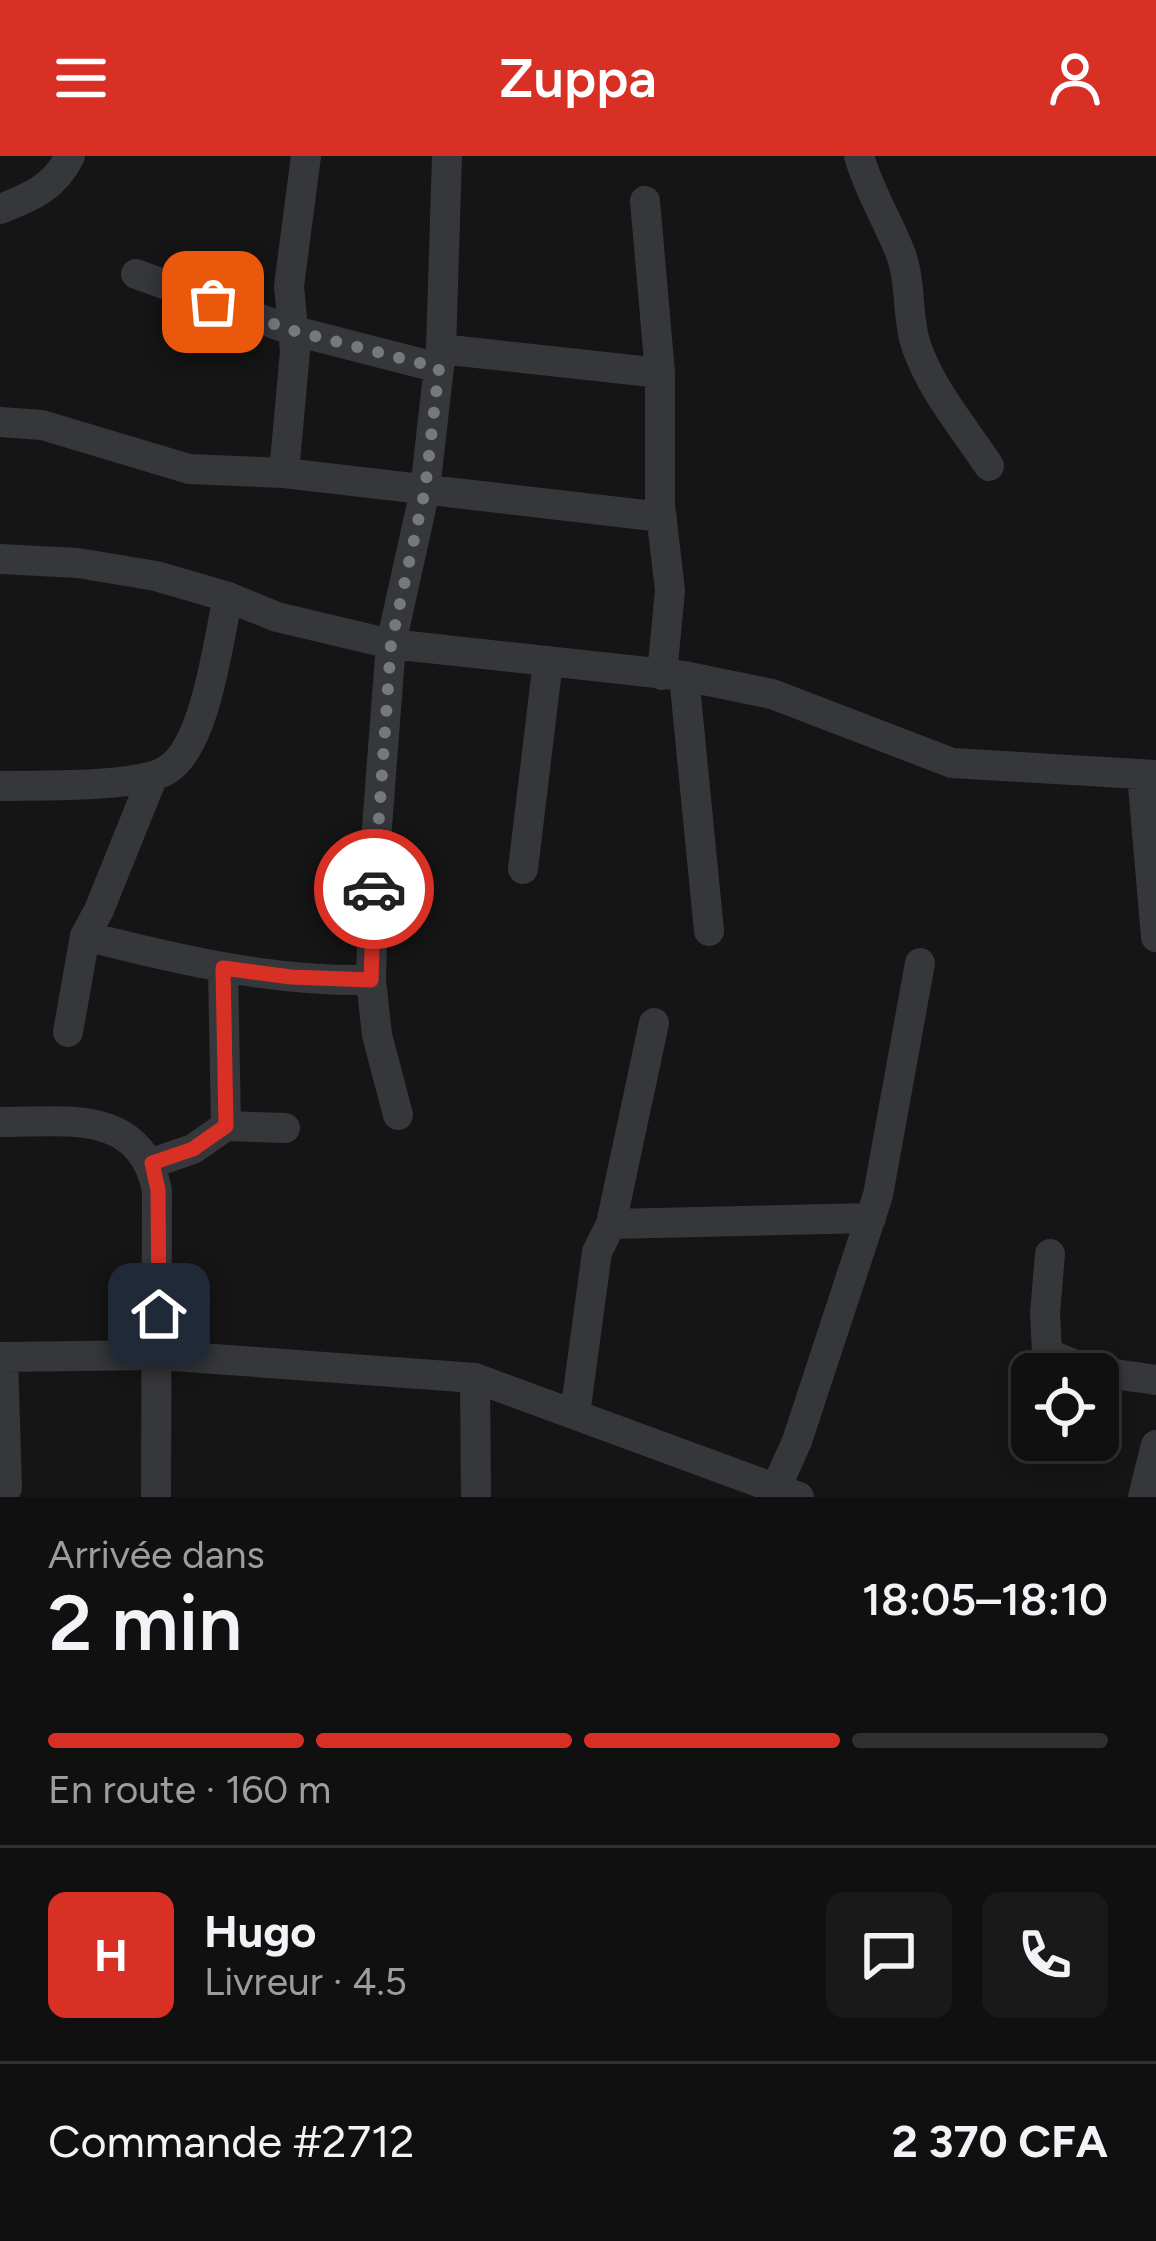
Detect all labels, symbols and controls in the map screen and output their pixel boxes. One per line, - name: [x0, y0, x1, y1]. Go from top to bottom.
- icon: menu: [48, 45, 114, 111]
- icon: person: [1042, 45, 1108, 111]
- text: Zuppa: [499, 46, 657, 111]
- pin: [162, 251, 264, 353]
- icon: bag: [180, 269, 246, 335]
- courier: [314, 829, 434, 949]
- icon: car: [341, 856, 407, 922]
- pin: [108, 1263, 210, 1365]
- icon: home: [126, 1281, 192, 1347]
- map controls: [1011, 1353, 1119, 1461]
- button: locate: [1011, 1353, 1119, 1461]
- text: Arrivée dans: [48, 1531, 265, 1578]
- text: 18:05–18:10: [862, 1572, 1108, 1626]
- text: 2 min: [48, 1576, 242, 1670]
- text: En route · 160 m: [48, 1766, 331, 1813]
- button: chat: [826, 1892, 952, 2018]
- button: phone: [982, 1892, 1108, 2018]
- text: Hugo: [204, 1904, 317, 1958]
- text: H: [94, 1928, 128, 1982]
- text: Livreur · 4.5: [204, 1958, 407, 2005]
- text: Commande #2712: [48, 2114, 415, 2168]
- text: 2 370 CFA: [892, 2114, 1108, 2168]

